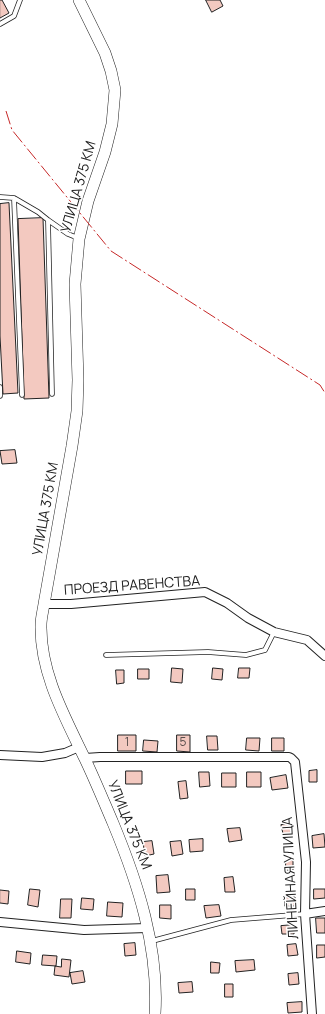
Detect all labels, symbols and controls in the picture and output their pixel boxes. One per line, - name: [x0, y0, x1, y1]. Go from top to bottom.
- street label: УЛИЦА 375 КМ: [58, 139, 100, 235]
- street label: УЛИЦА 375 КМ: [30, 461, 62, 557]
- street label: ПРОЕЗД РАВЕНСТВА: [63, 573, 201, 599]
- house number: 1: [125, 736, 129, 750]
- house number: 5: [180, 736, 186, 750]
- street label: УЛИЦА 375 КМ: [104, 778, 154, 872]
- street label: ЛИНЕЙНАЯ УЛИЦА: [279, 816, 303, 940]

